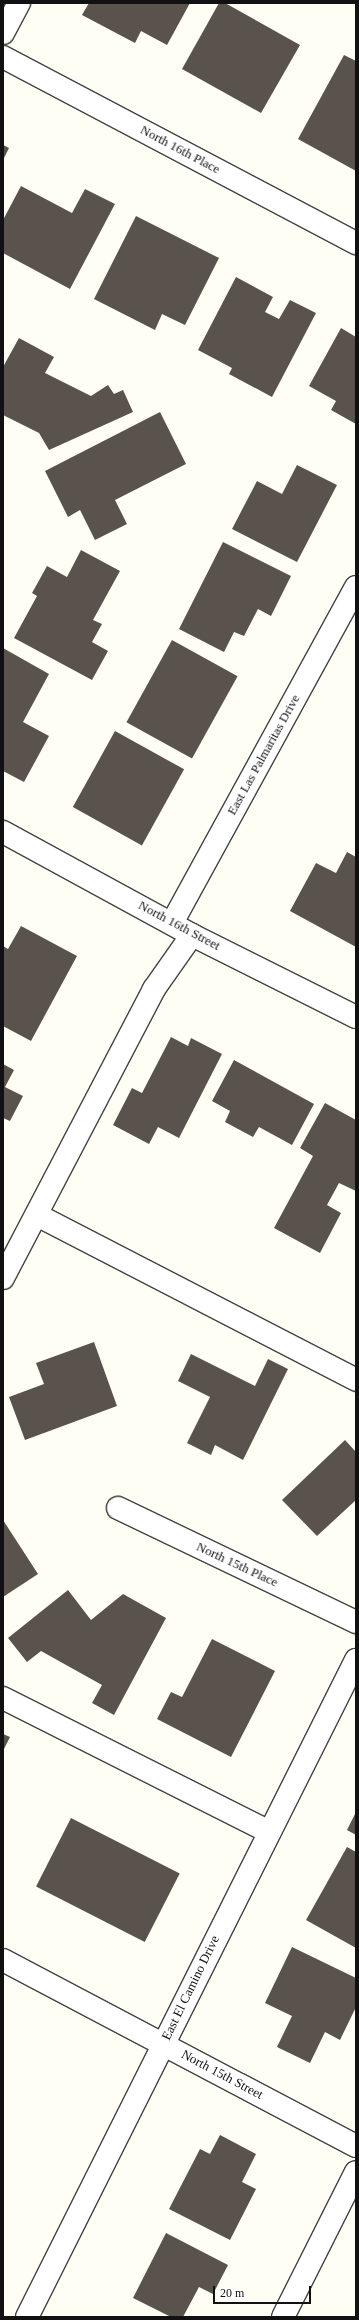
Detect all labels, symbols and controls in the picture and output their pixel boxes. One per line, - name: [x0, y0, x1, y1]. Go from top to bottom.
- street label: North 16th Place: [137, 122, 223, 178]
- street label: East Las Palmaritas Drive: [224, 692, 304, 818]
- street label: North 16th Street: [135, 898, 223, 954]
- street label: North 15th Place: [194, 1539, 280, 1591]
- street label: East El Camino Drive: [159, 1933, 223, 2043]
- street label: North 15th Street: [178, 2047, 266, 2103]
- scale bar: [215, 2278, 313, 2304]
- text: 20 m: [220, 2286, 244, 2300]

